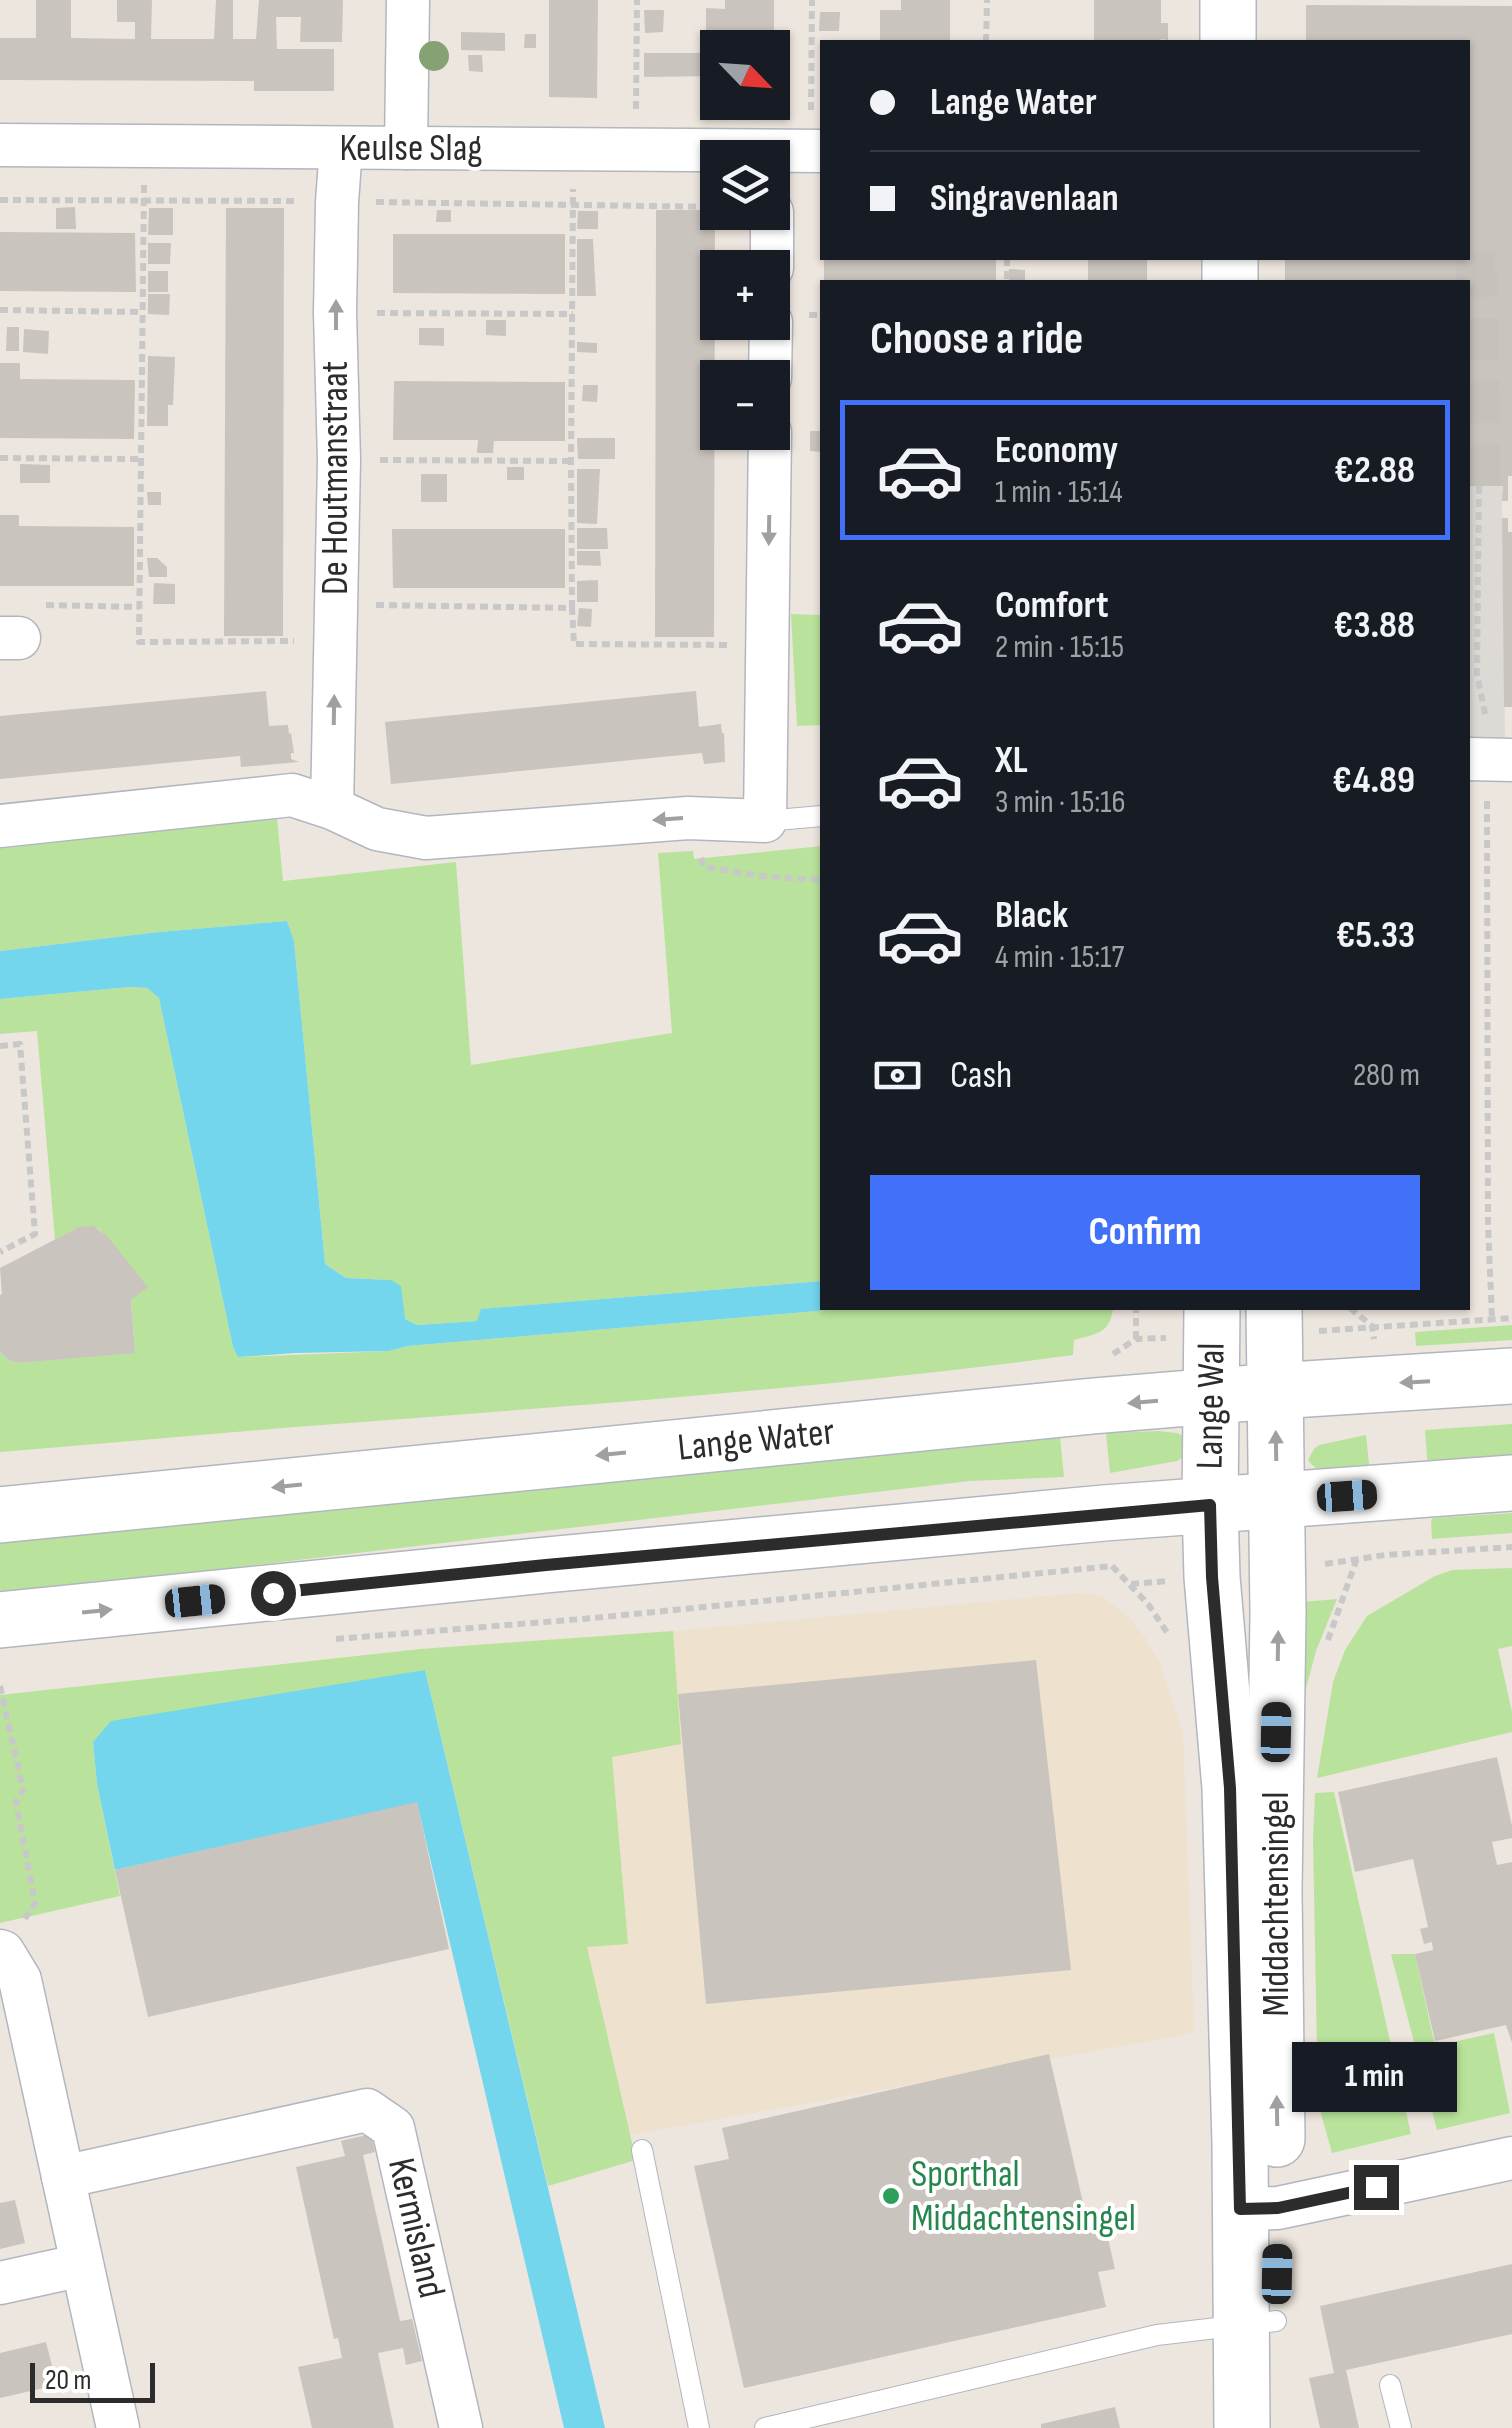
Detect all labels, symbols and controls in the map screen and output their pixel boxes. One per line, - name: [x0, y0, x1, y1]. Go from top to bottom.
- north arrow: [700, 30, 790, 120]
- map controls: [700, 30, 790, 450]
- text: Lange Water: [930, 80, 1097, 125]
- street label: Keulse Slag: [340, 126, 482, 171]
- button: layers: [700, 140, 790, 230]
- text: Singravenlaan: [930, 176, 1119, 221]
- button: +: [700, 250, 790, 340]
- one-way arrow: [327, 299, 343, 331]
- text: Choose a ride: [870, 312, 1083, 367]
- button: −: [700, 360, 790, 450]
- street label: De Houtmanstraat: [313, 361, 358, 595]
- icon: car: [875, 425, 965, 515]
- text: Economy: [995, 428, 1118, 473]
- text: €2.88: [1334, 448, 1415, 493]
- text: 1 min · 15:14: [995, 473, 1123, 512]
- one-way arrow: [760, 514, 776, 546]
- icon: car: [875, 580, 965, 670]
- text: Comfort: [995, 583, 1109, 628]
- text: €3.88: [1333, 603, 1415, 648]
- text: 2 min · 15:15: [995, 628, 1124, 667]
- one-way arrow: [326, 694, 342, 726]
- icon: car: [875, 735, 965, 825]
- text: XL: [995, 738, 1028, 783]
- text: €4.89: [1332, 758, 1415, 803]
- text: 3 min · 15:16: [995, 783, 1126, 822]
- one-way arrow: [651, 812, 683, 828]
- icon: car: [875, 890, 965, 980]
- text: Black: [995, 893, 1068, 938]
- text: €5.33: [1336, 913, 1415, 958]
- text: 4 min · 15:17: [995, 938, 1124, 977]
- icon: cash: [870, 1048, 925, 1103]
- text: Cash: [950, 1053, 1012, 1098]
- text: 280 m: [1353, 1056, 1420, 1095]
- button: Confirm: [870, 1175, 1420, 1290]
- street label: Lange Wal: [1187, 1342, 1235, 1470]
- one-way arrow: [1398, 1374, 1430, 1390]
- one-way arrow: [1127, 1394, 1159, 1410]
- street label: Lange Water: [676, 1409, 837, 1471]
- one-way arrow: [1268, 1429, 1284, 1461]
- one-way arrow: [594, 1446, 626, 1462]
- one-way arrow: [271, 1478, 303, 1494]
- car: [1316, 1479, 1378, 1513]
- route start: [251, 1571, 296, 1616]
- car: [164, 1583, 226, 1619]
- one-way arrow: [82, 1602, 113, 1618]
- one-way arrow: [1270, 1629, 1286, 1661]
- car: [1260, 1702, 1292, 1762]
- street label: Middachtensingel: [1254, 1792, 1299, 2016]
- callout: 1 min: [1294, 2042, 1458, 2112]
- text: 1 min: [1345, 2057, 1404, 2096]
- one-way arrow: [1269, 2094, 1285, 2126]
- place label: Sporthal Middachtensingel: [911, 2152, 1136, 2241]
- street label: Kermisland: [378, 2154, 454, 2302]
- route end: [1354, 2165, 1399, 2210]
- marker: Sporthal Middachtensingel: [880, 2185, 902, 2207]
- car: [1261, 2244, 1293, 2304]
- scale bar: [30, 2358, 155, 2402]
- text: 20 m: [45, 2364, 91, 2397]

